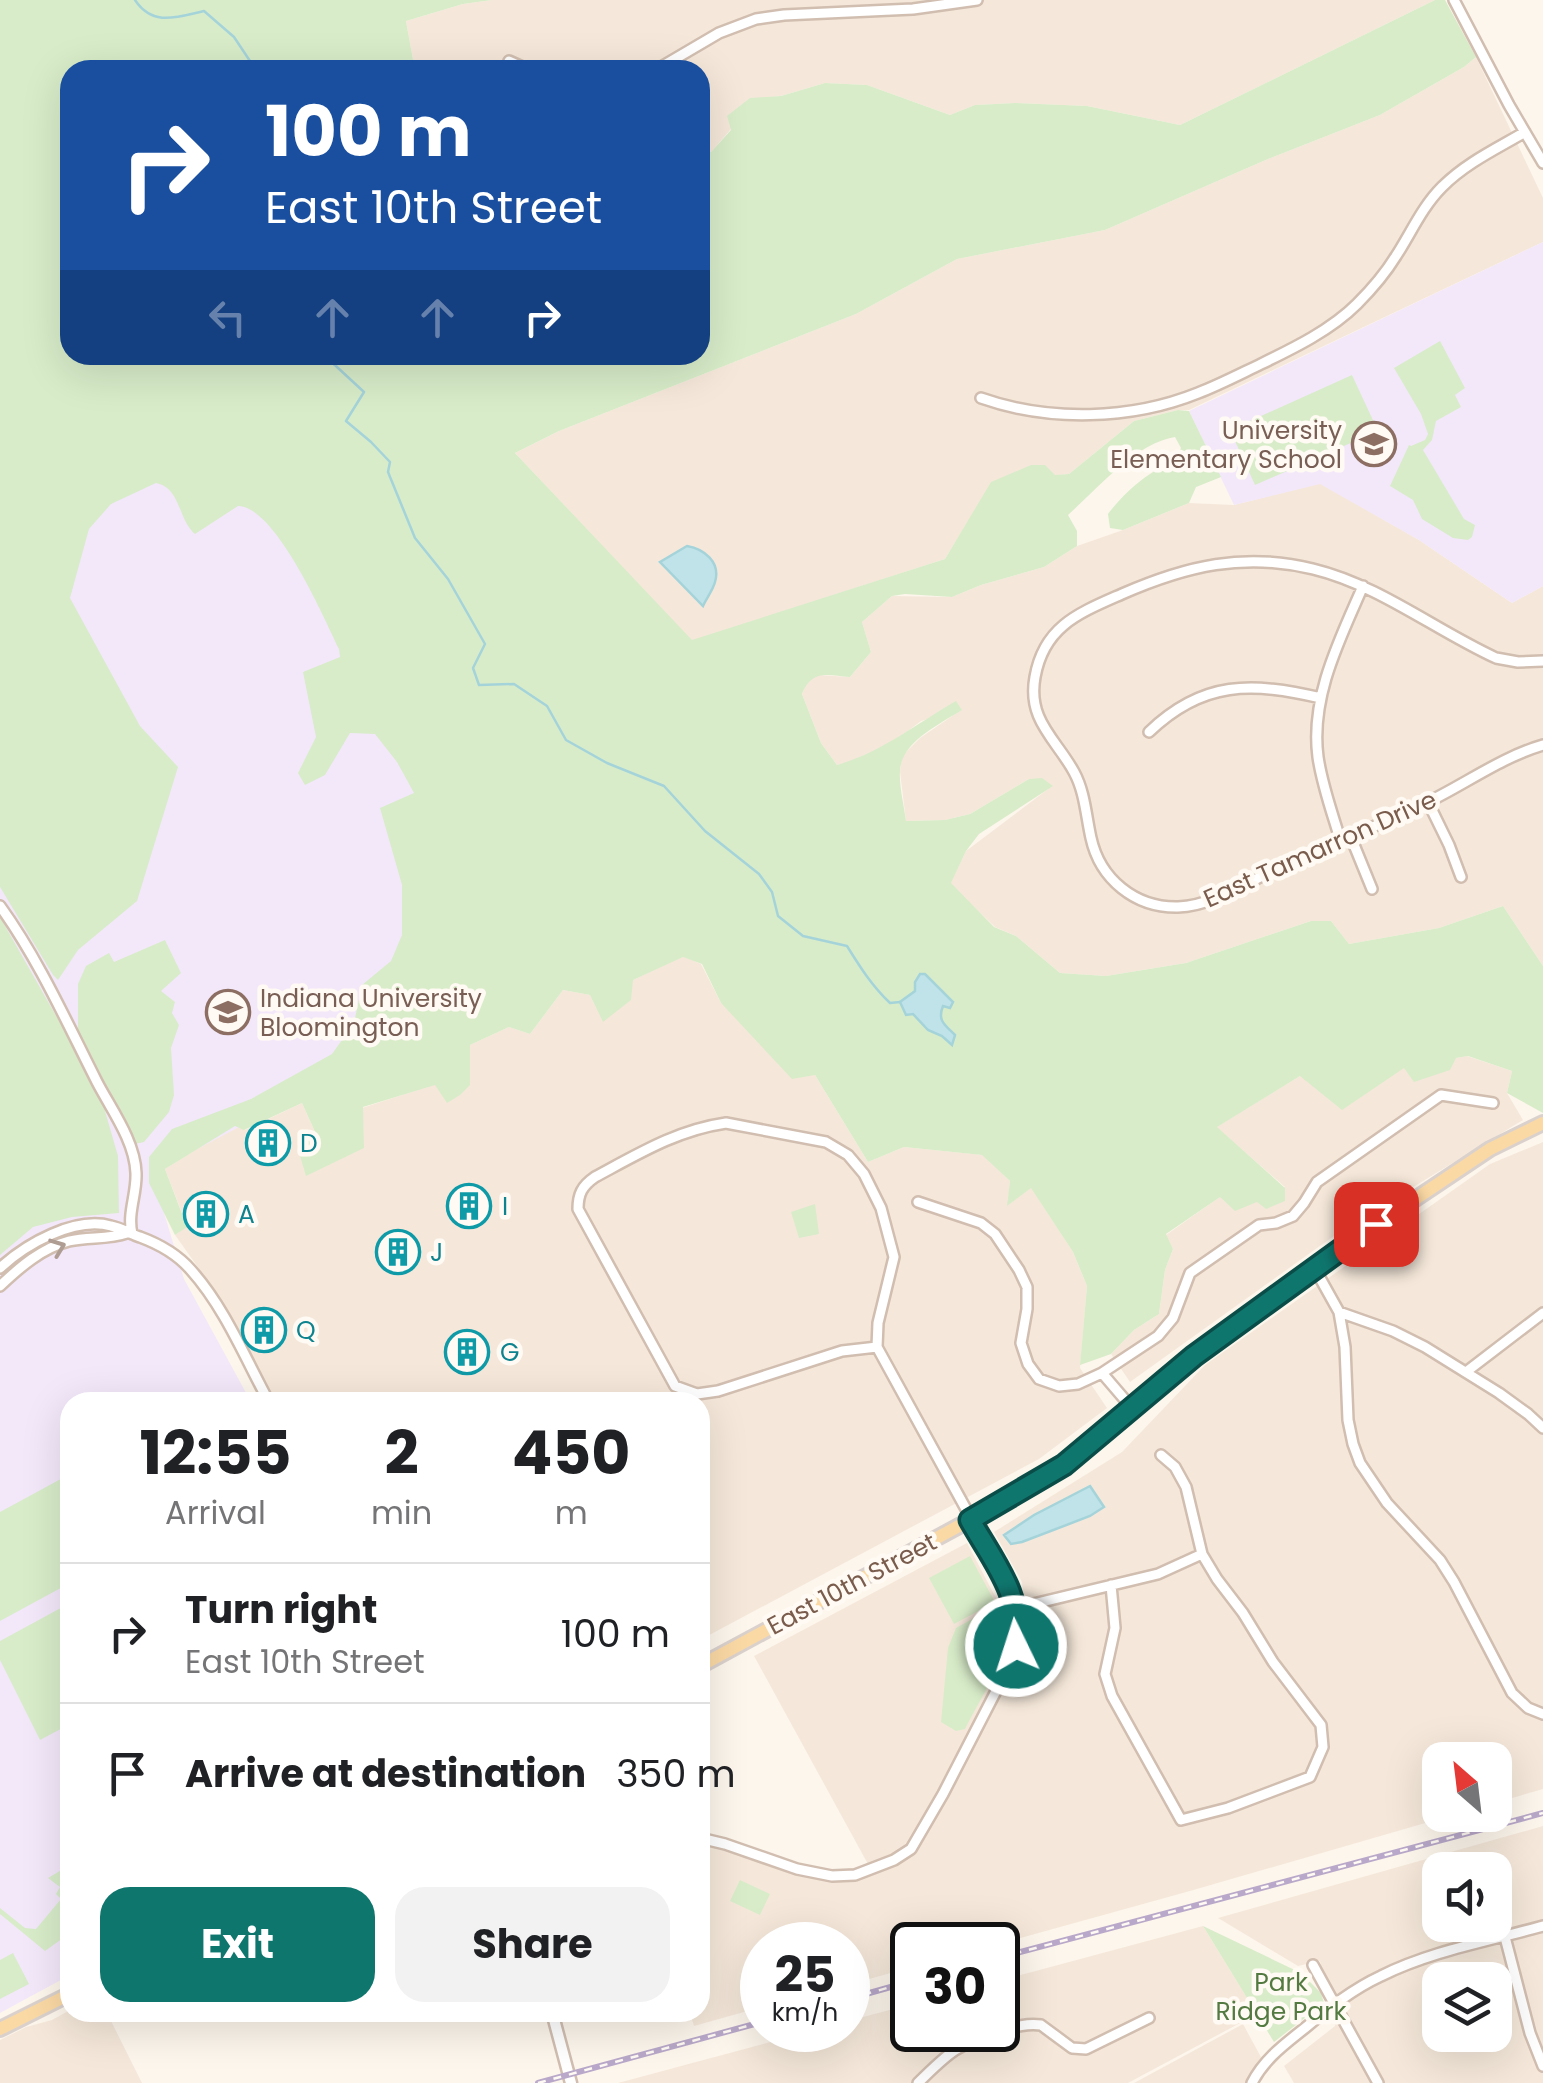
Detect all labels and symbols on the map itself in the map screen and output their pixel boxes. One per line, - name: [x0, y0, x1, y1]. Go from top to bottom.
- place label: University Elementary School: [1110, 413, 1342, 477]
- school or university icon: University Elementary School: [1351, 421, 1397, 467]
- street label: East Tamarron Drive: [1198, 782, 1442, 916]
- place label: Indiana University Bloomington: [260, 981, 482, 1045]
- school or university icon: Indiana University Bloomington: [205, 989, 251, 1035]
- building icon: D: [245, 1120, 291, 1166]
- place label: D: [300, 1126, 318, 1161]
- pin: [1334, 1182, 1419, 1267]
- building icon: I: [446, 1183, 492, 1229]
- place label: I: [502, 1189, 508, 1224]
- building icon: A: [183, 1191, 229, 1237]
- place label: A: [238, 1197, 255, 1232]
- building icon: J: [375, 1229, 421, 1275]
- place label: J: [430, 1235, 443, 1270]
- one-way arrow: [48, 1238, 66, 1258]
- building icon: Q: [241, 1307, 287, 1353]
- place label: Q: [296, 1313, 316, 1348]
- building icon: G: [444, 1329, 490, 1375]
- place label: G: [500, 1335, 519, 1370]
- street label: East 10th Street: [761, 1525, 943, 1643]
- position arrow: [964, 1594, 1068, 1698]
- north arrow: [1422, 1742, 1512, 1832]
- speed limit sign: 30: [890, 1922, 1020, 2052]
- park label: Park Ridge Park: [1216, 1965, 1347, 2029]

